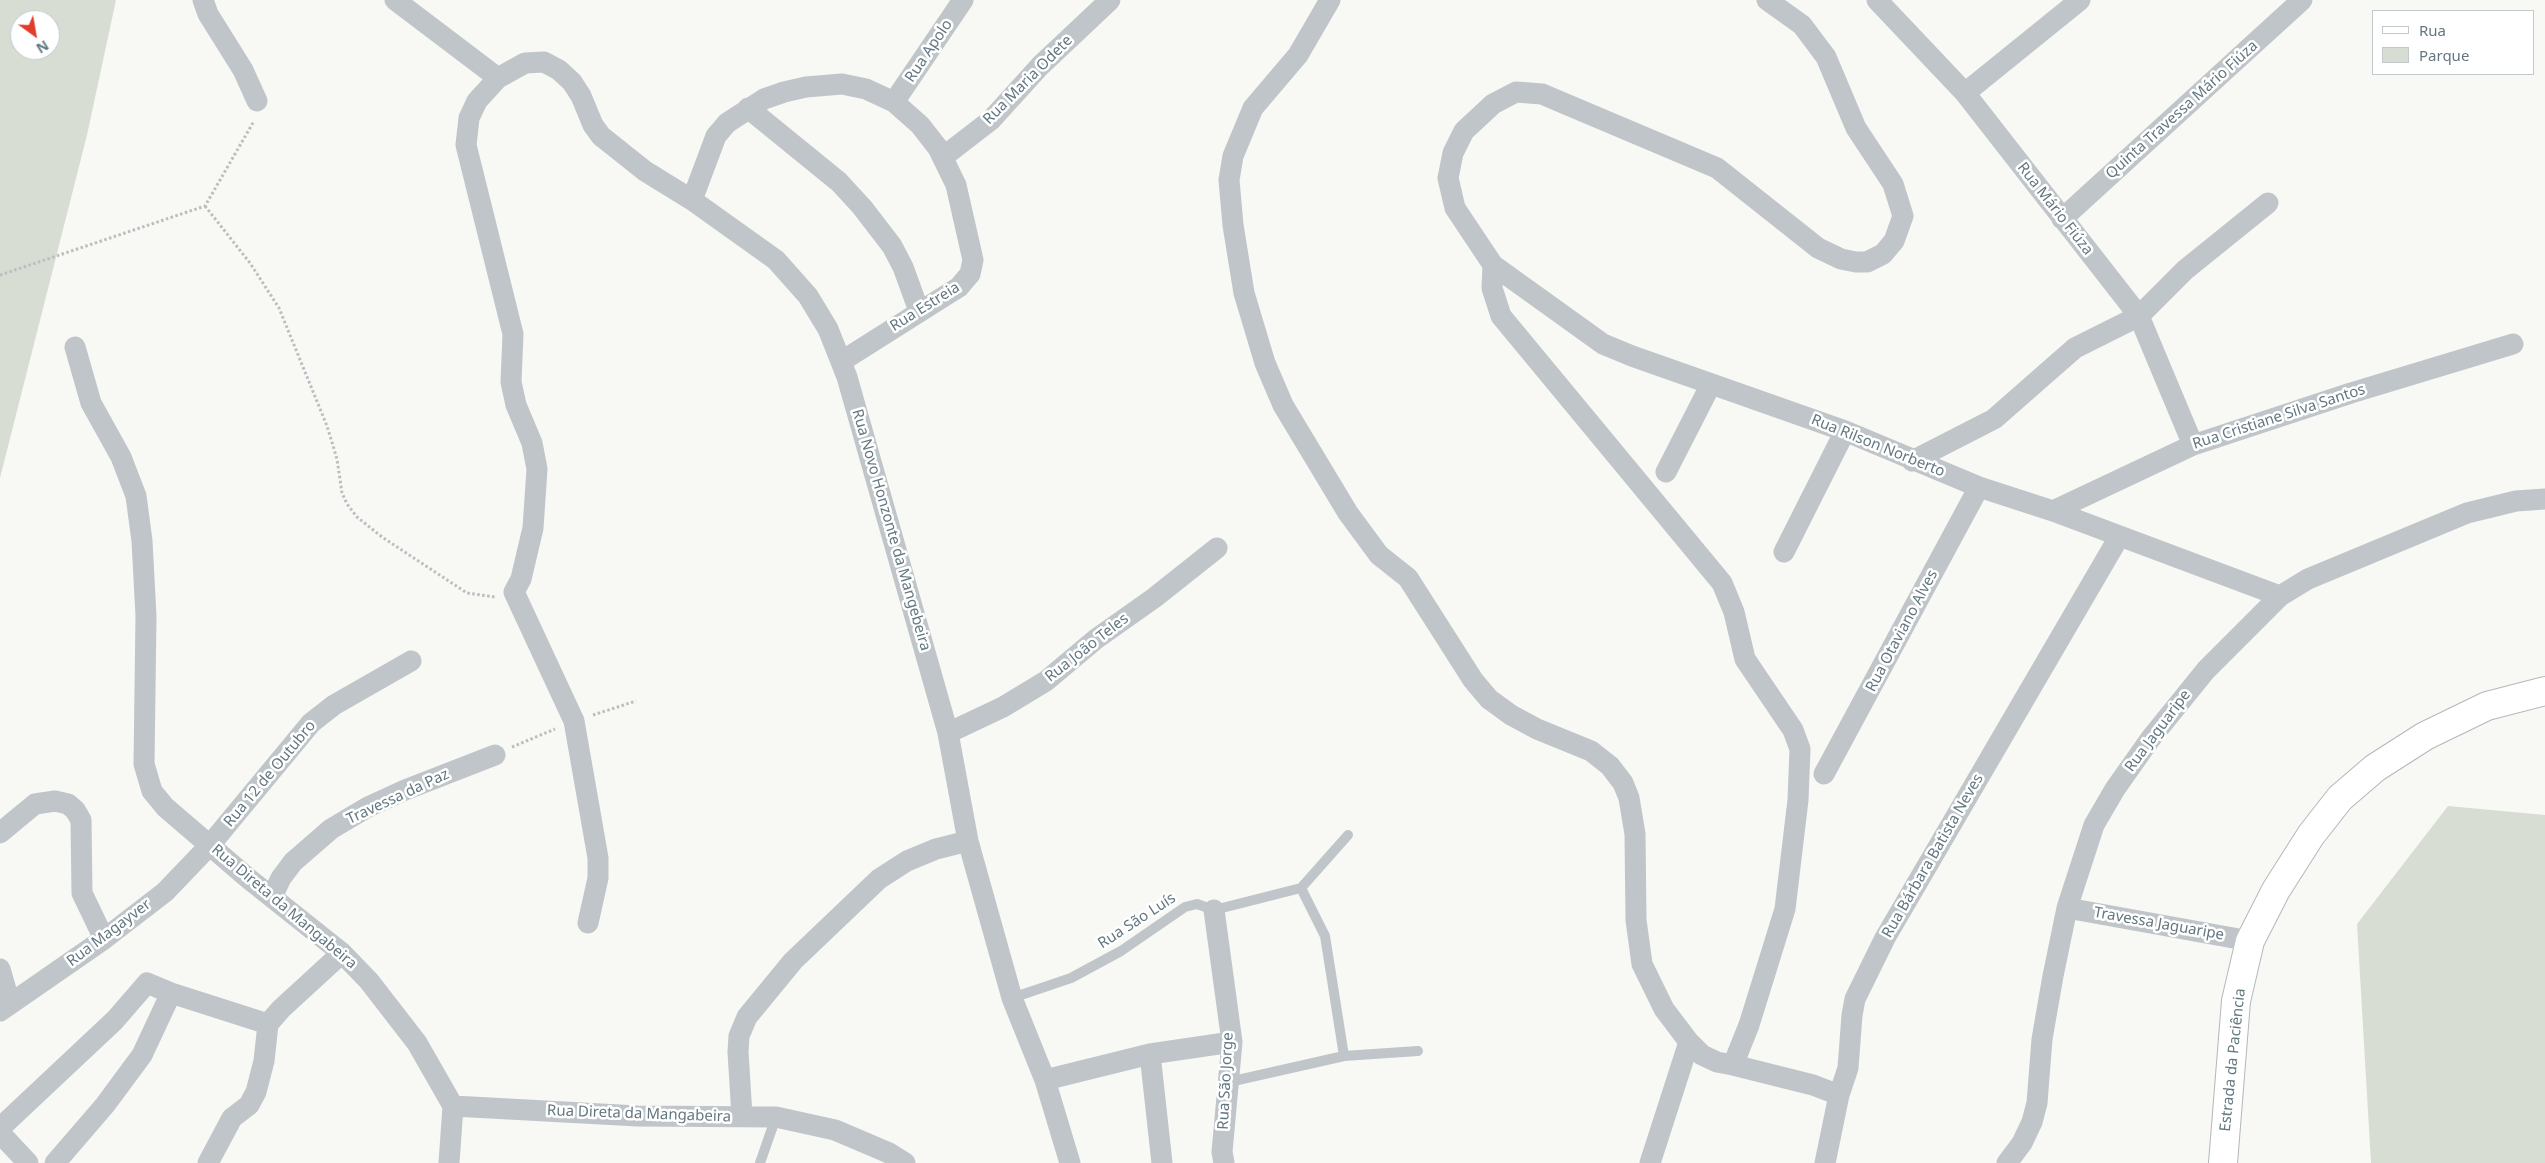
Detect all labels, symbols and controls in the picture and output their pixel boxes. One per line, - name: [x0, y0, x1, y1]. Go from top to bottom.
- north arrow: [10, 10, 60, 60]
- legend: [2372, 10, 2535, 75]
- street label: Rua Apolo: [901, 16, 957, 86]
- text: Rua: [2419, 20, 2446, 40]
- street label: Rua Maria Odete: [980, 32, 1076, 128]
- text: N: [33, 36, 53, 58]
- street label: Quinta Travessa Mário Fiúza: [2102, 37, 2262, 183]
- text: Parque: [2419, 45, 2469, 65]
- street label: Rua Mário Fiúza: [2013, 159, 2097, 259]
- street label: Rua Estreia: [887, 279, 963, 335]
- street label: Rua Cristiane Silva Santos: [2190, 381, 2368, 453]
- street label: Rua Novo Honzonte da Mangebeira: [848, 407, 934, 653]
- street label: Rua Rilson Norberto: [1809, 411, 1947, 481]
- street label: Rua Otaviano Alves: [1862, 567, 1942, 695]
- street label: Rua João Teles: [1042, 610, 1132, 686]
- street label: Rua Jaguaripe: [2121, 686, 2195, 776]
- street label: Rua 12 de Outubro: [220, 717, 320, 831]
- street label: Travessa da Paz: [344, 765, 452, 829]
- street label: Rua Bárbara Batista Neves: [1879, 771, 1987, 941]
- street label: Rua Direta da Mangabeira: [208, 841, 360, 973]
- street label: Rua São Luís: [1095, 889, 1179, 953]
- street label: Rua Magayver: [63, 896, 155, 970]
- street label: Travessa Jaguaripe: [2093, 904, 2225, 944]
- street label: Estrada da Paciência: [2217, 987, 2249, 1133]
- street label: Rua São Jorge: [1214, 1032, 1238, 1130]
- street label: Rua Direta da Mangabeira: [547, 1102, 731, 1126]

